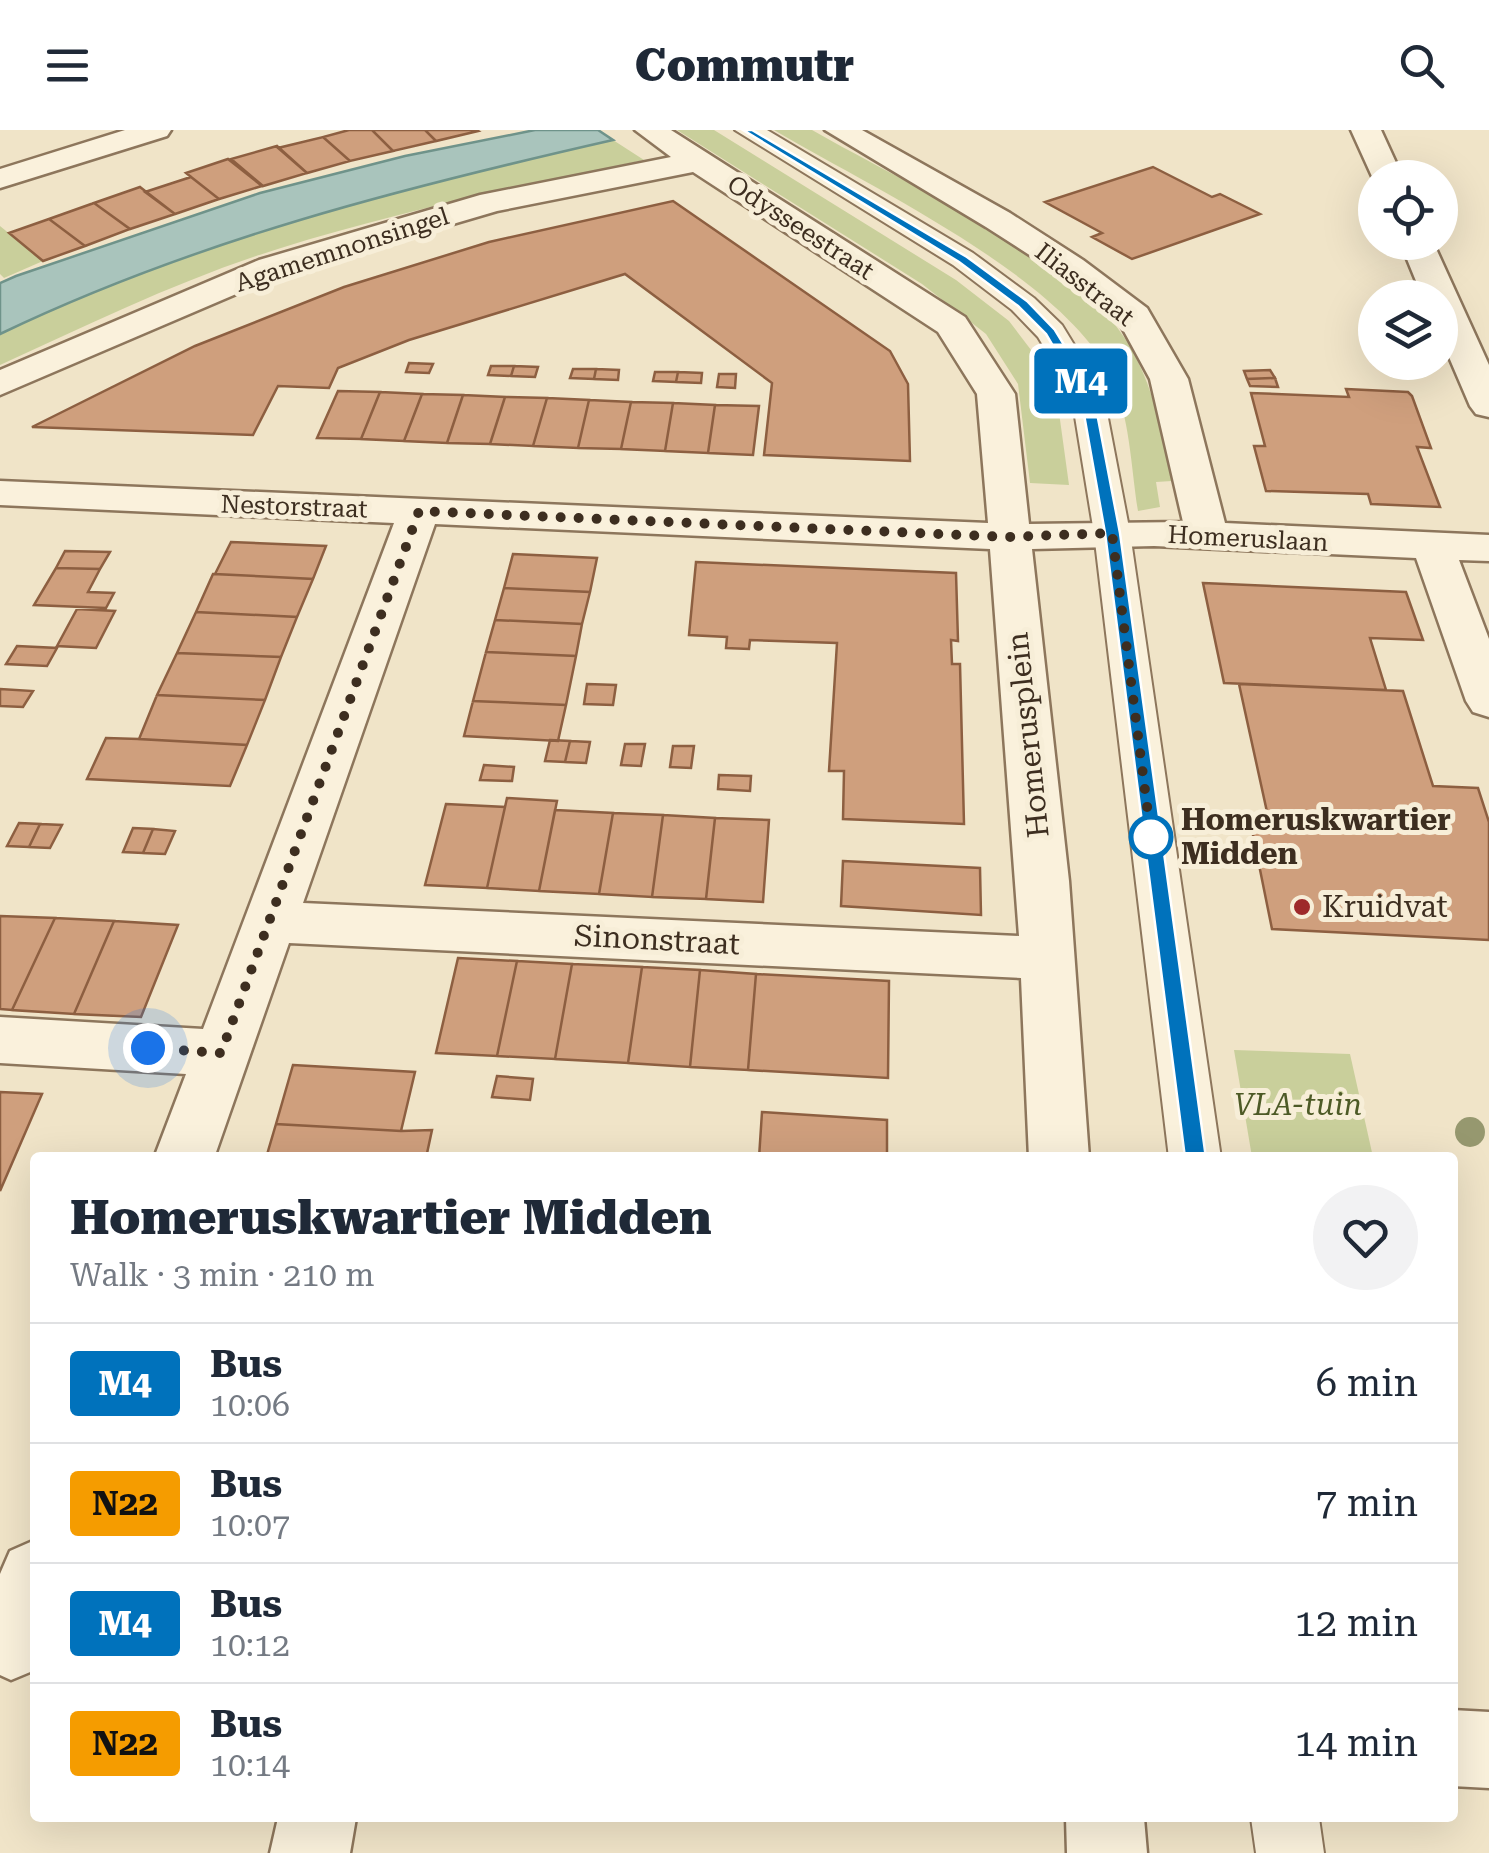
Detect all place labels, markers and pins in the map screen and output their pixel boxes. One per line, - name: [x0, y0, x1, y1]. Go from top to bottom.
- place label: Homeruskwartier Midden: [1181, 802, 1451, 871]
- marker: Homeruskwartier Midden: [1130, 816, 1172, 858]
- place label: Kruidvat: [1322, 889, 1448, 924]
- marker: Kruidvat: [1291, 896, 1313, 918]

